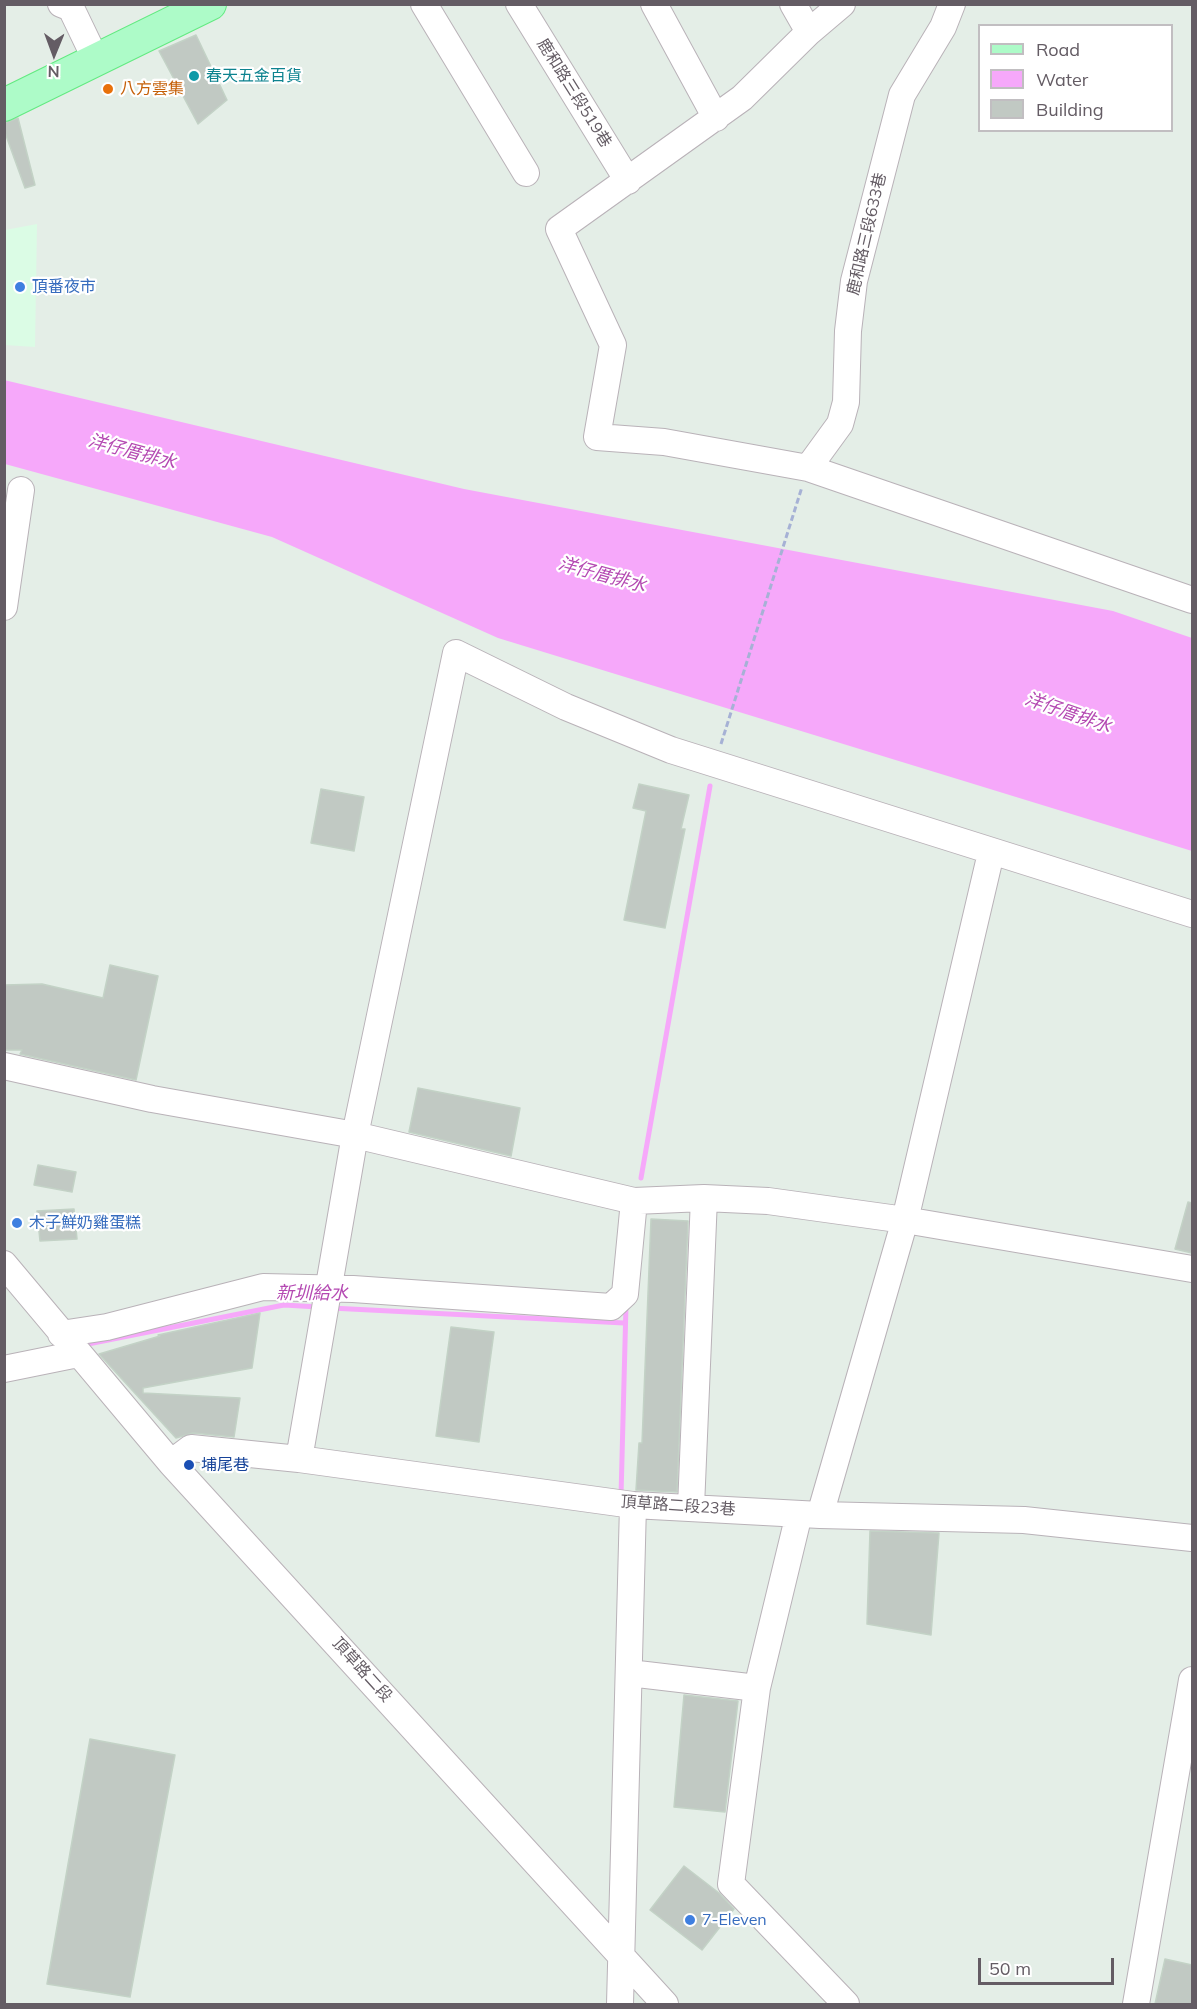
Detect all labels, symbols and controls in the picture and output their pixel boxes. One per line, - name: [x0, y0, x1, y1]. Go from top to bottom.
- north arrow: [24, 24, 84, 84]
- legend: [978, 24, 1173, 132]
- street label: 鹿和路三段519巷: [533, 35, 615, 151]
- text: Road: [1036, 38, 1080, 61]
- text: N: [47, 62, 60, 82]
- place label: 春天五金百貨: [206, 66, 302, 86]
- text: Water: [1036, 68, 1088, 91]
- marker: 春天五金百貨: [187, 69, 201, 83]
- place label: 八方雲集: [120, 79, 184, 99]
- marker: 八方雲集: [101, 82, 115, 96]
- text: Building: [1036, 98, 1104, 121]
- street label: 鹿和路三段633巷: [844, 171, 890, 297]
- place label: 頂番夜市: [32, 277, 96, 297]
- marker: 頂番夜市: [13, 280, 27, 294]
- water label: 洋仔厝排水: [86, 430, 178, 474]
- water label: 洋仔厝排水: [556, 553, 648, 597]
- water label: 洋仔厝排水: [1022, 688, 1114, 738]
- place label: 木子鮮奶雞蛋糕: [29, 1213, 141, 1233]
- marker: 木子鮮奶雞蛋糕: [10, 1216, 24, 1230]
- water label: 新圳給水: [276, 1283, 348, 1305]
- place label: 埔尾巷: [201, 1455, 249, 1475]
- marker: 埔尾巷: [182, 1458, 196, 1472]
- street label: 頂草路二段23巷: [620, 1492, 736, 1520]
- street label: 頂草路二段: [328, 1634, 396, 1706]
- place label: 7-Eleven: [702, 1910, 767, 1930]
- marker: 7-Eleven: [683, 1913, 697, 1927]
- scale bar: [981, 1946, 1118, 1984]
- text: 50 m: [989, 1957, 1031, 1980]

